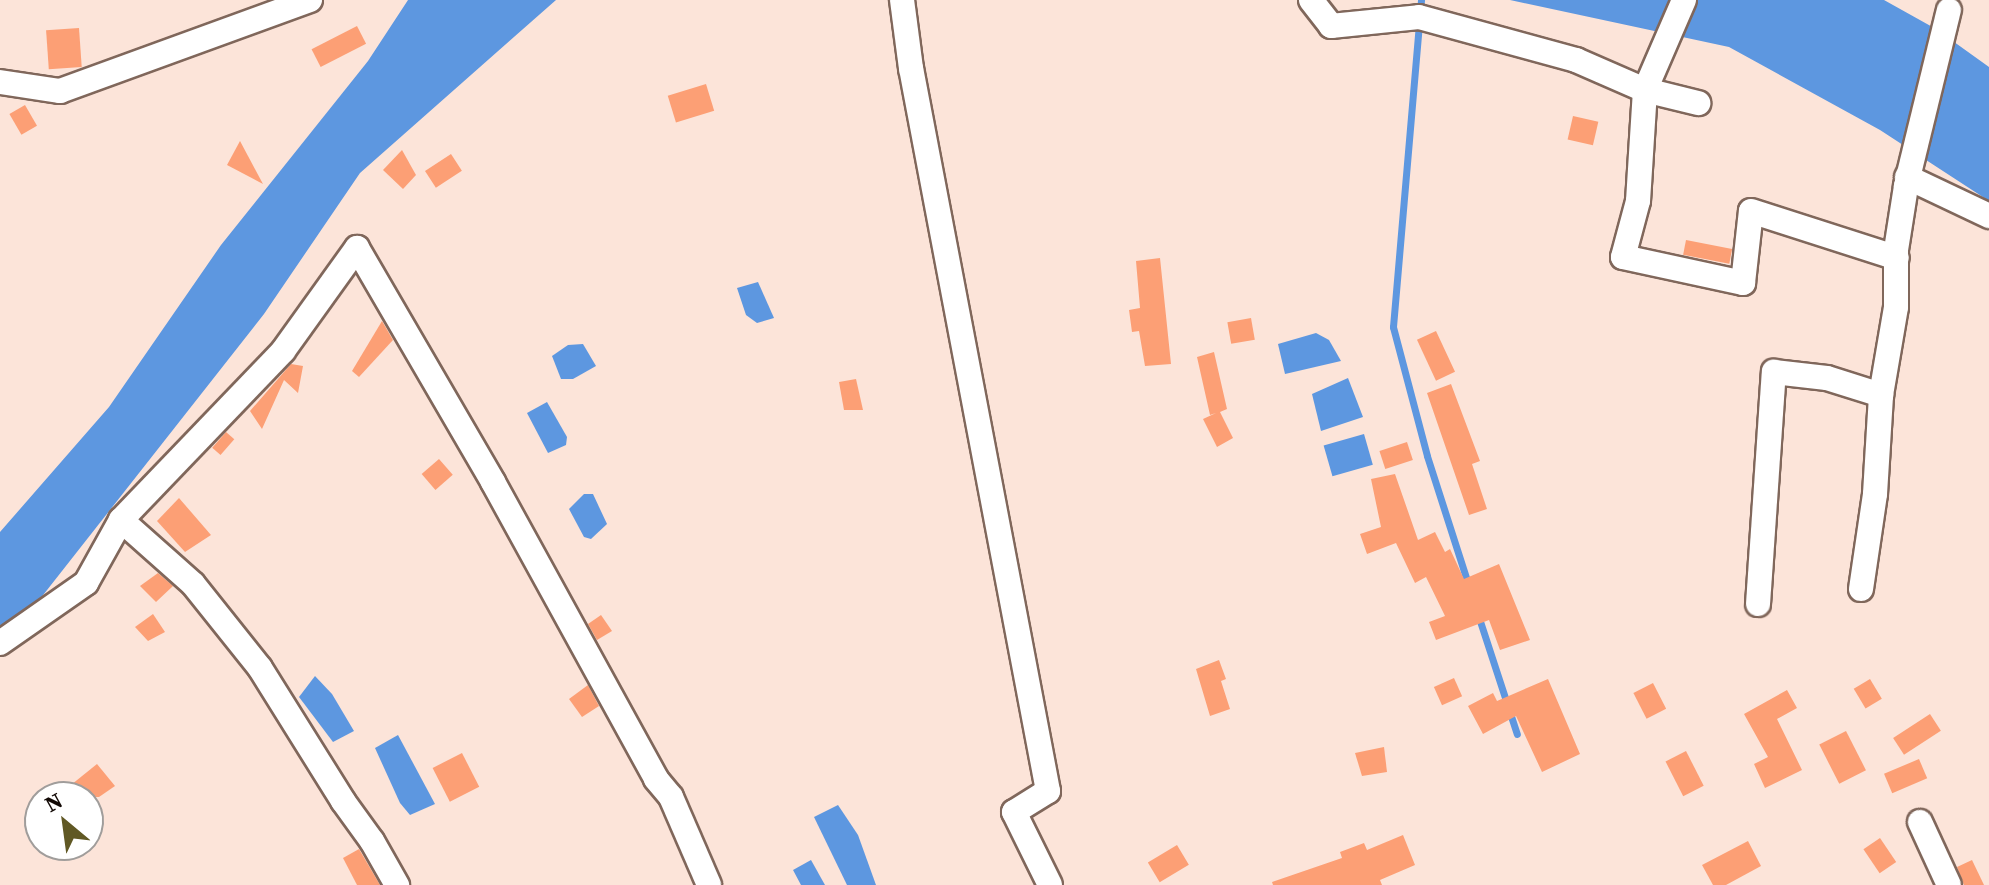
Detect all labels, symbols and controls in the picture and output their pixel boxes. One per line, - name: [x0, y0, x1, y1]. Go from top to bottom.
- north arrow: [24, 781, 104, 861]
- text: N: [39, 785, 68, 819]

